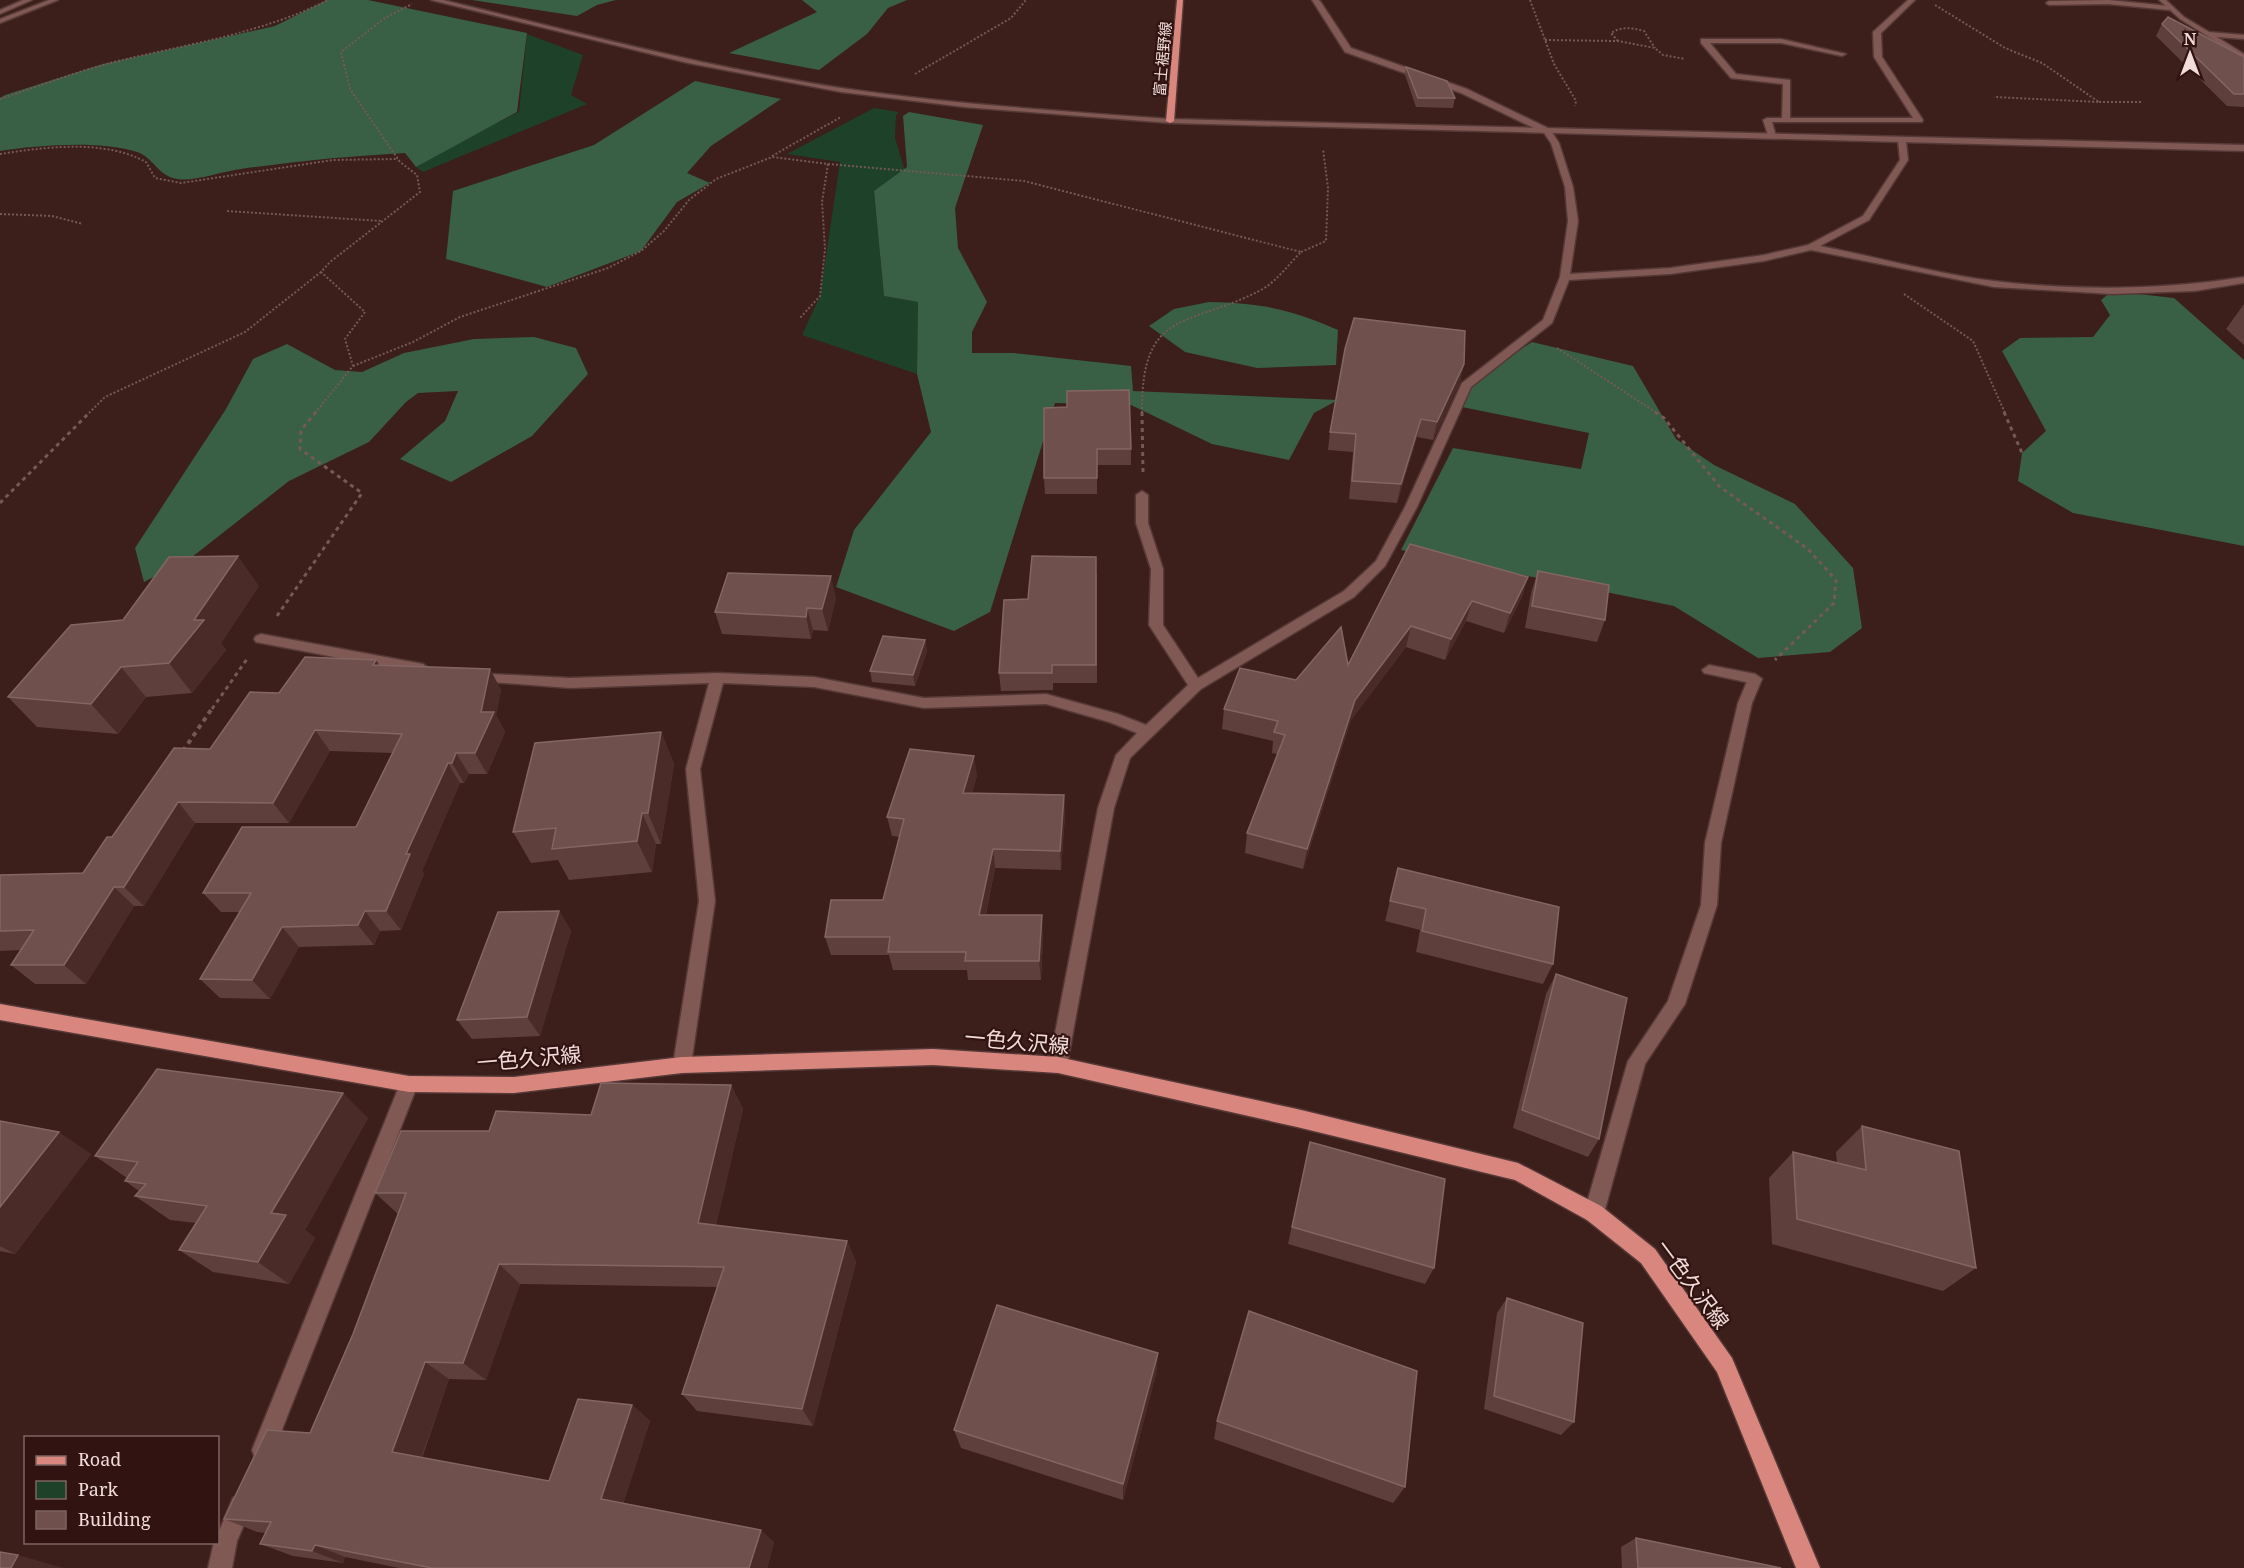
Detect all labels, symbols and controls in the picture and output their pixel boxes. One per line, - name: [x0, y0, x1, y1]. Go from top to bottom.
- street label: 富士裾野線: [1149, 21, 1175, 97]
- north arrow: [2160, 24, 2220, 84]
- text: N: [2184, 28, 2197, 50]
- street label: 一色久沢線: [963, 1022, 1071, 1060]
- street label: 一色久沢線: [475, 1039, 583, 1077]
- street label: 一色久沢線: [1650, 1234, 1736, 1334]
- legend: [24, 1436, 219, 1544]
- text: Road: [78, 1447, 121, 1471]
- text: Park: [78, 1477, 118, 1501]
- text: Building: [78, 1507, 151, 1531]

